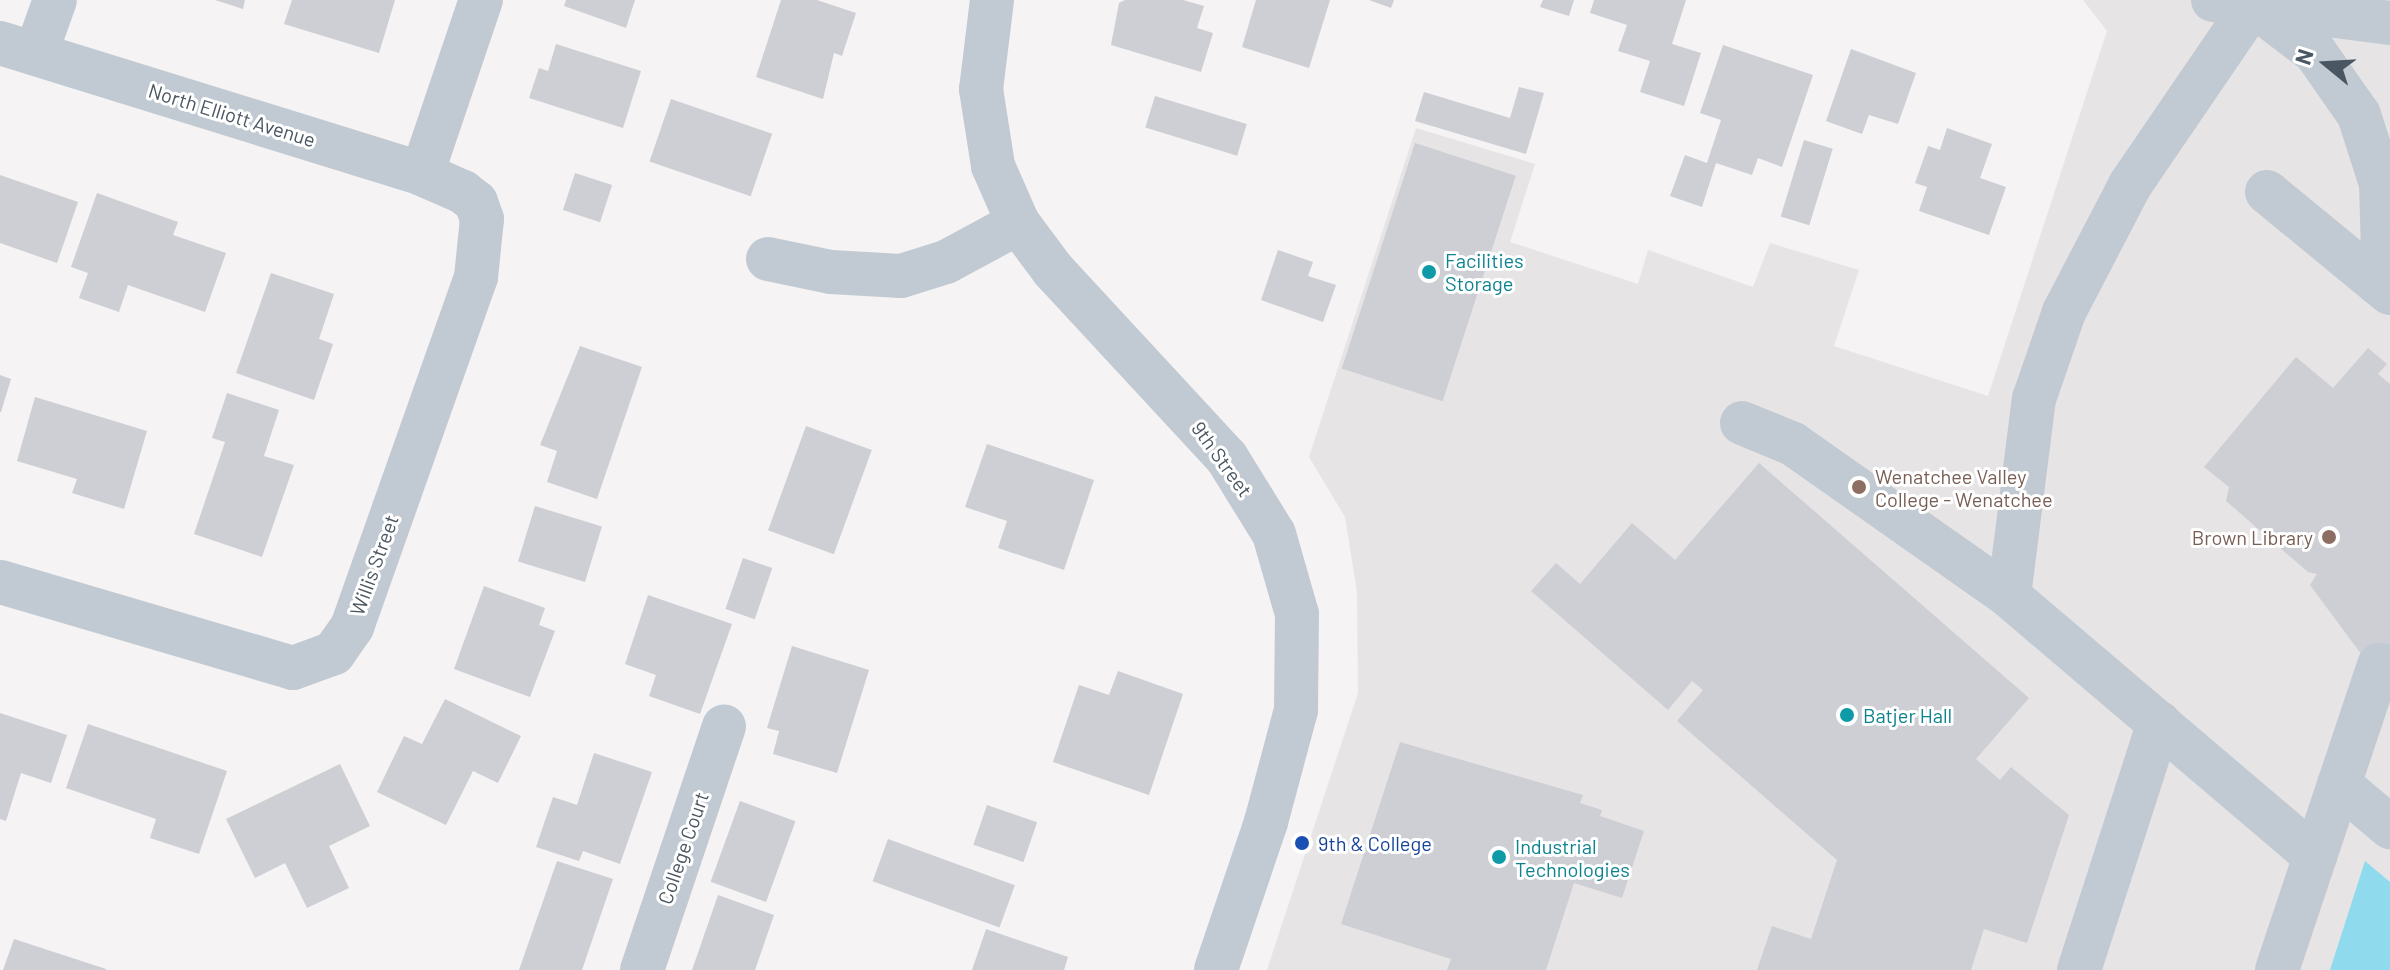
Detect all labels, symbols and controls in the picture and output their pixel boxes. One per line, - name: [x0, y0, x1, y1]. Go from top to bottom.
- north arrow: [2286, 24, 2366, 104]
- text: N: [2289, 46, 2318, 68]
- street label: North Elliott Avenue: [146, 78, 318, 152]
- place label: Facilities Storage: [1445, 248, 1524, 295]
- marker: Facilities Storage: [1420, 263, 1438, 281]
- street label: 9th Street: [1187, 417, 1257, 501]
- place label: Wenatchee Valley College - Wenatchee: [1875, 464, 2053, 511]
- marker: Wenatchee Valley College - Wenatchee: [1850, 478, 1868, 496]
- street label: Willis Street: [345, 511, 403, 619]
- place label: Brown Library: [2192, 525, 2313, 549]
- marker: Brown Library: [2320, 528, 2338, 546]
- place label: Batjer Hall: [1863, 703, 1952, 727]
- marker: Batjer Hall: [1838, 706, 1856, 724]
- street label: College Court: [653, 789, 713, 907]
- place label: 9th & College: [1318, 831, 1432, 855]
- marker: 9th & College: [1293, 834, 1311, 852]
- place label: Industrial Technologies: [1515, 834, 1630, 881]
- marker: Industrial Technologies: [1490, 848, 1508, 866]

